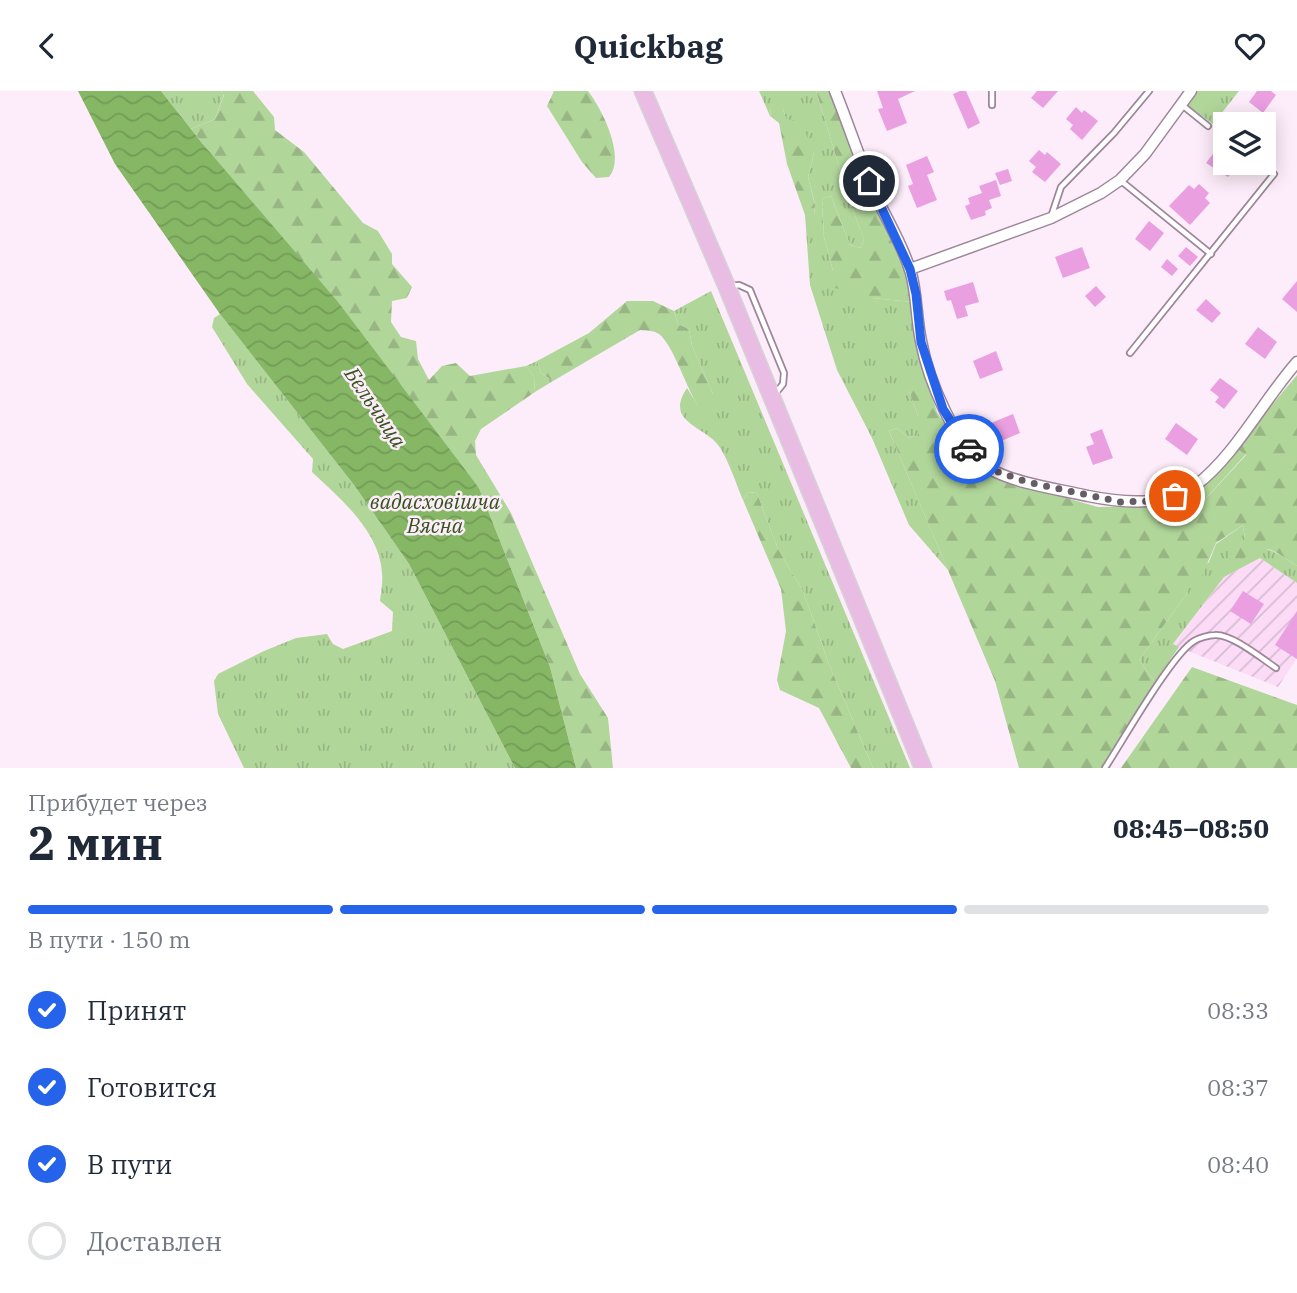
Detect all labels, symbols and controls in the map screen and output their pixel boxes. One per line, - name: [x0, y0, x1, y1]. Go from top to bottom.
- text: Quickbag: [574, 25, 723, 67]
- icon: back: [28, 27, 66, 65]
- icon: heart: [1231, 27, 1269, 65]
- map controls: [1213, 112, 1276, 175]
- button: layers: [1213, 112, 1276, 175]
- pin: [839, 151, 899, 211]
- icon: home: [850, 162, 888, 200]
- water label: Бельчыца: [338, 360, 413, 453]
- courier: [934, 414, 1004, 484]
- icon: car: [950, 430, 988, 468]
- pin: [1145, 466, 1205, 526]
- icon: bag: [1156, 477, 1194, 515]
- water label: вадасховішча Вясна: [370, 487, 501, 539]
- text: Прибудет через: [28, 787, 208, 817]
- text: 08:45–08:50: [1113, 811, 1269, 845]
- text: 2 мин: [28, 813, 163, 873]
- text: В пути · 150 m: [28, 924, 190, 954]
- icon: check: [28, 991, 66, 1029]
- text: Принят: [87, 993, 186, 1027]
- text: 08:33: [1207, 995, 1269, 1025]
- icon: check: [28, 1068, 66, 1106]
- text: Готовится: [87, 1070, 217, 1104]
- text: 08:37: [1207, 1072, 1269, 1102]
- icon: check: [28, 1145, 66, 1183]
- text: В пути: [87, 1147, 172, 1181]
- text: 08:40: [1207, 1149, 1269, 1179]
- text: Доставлен: [87, 1224, 222, 1258]

